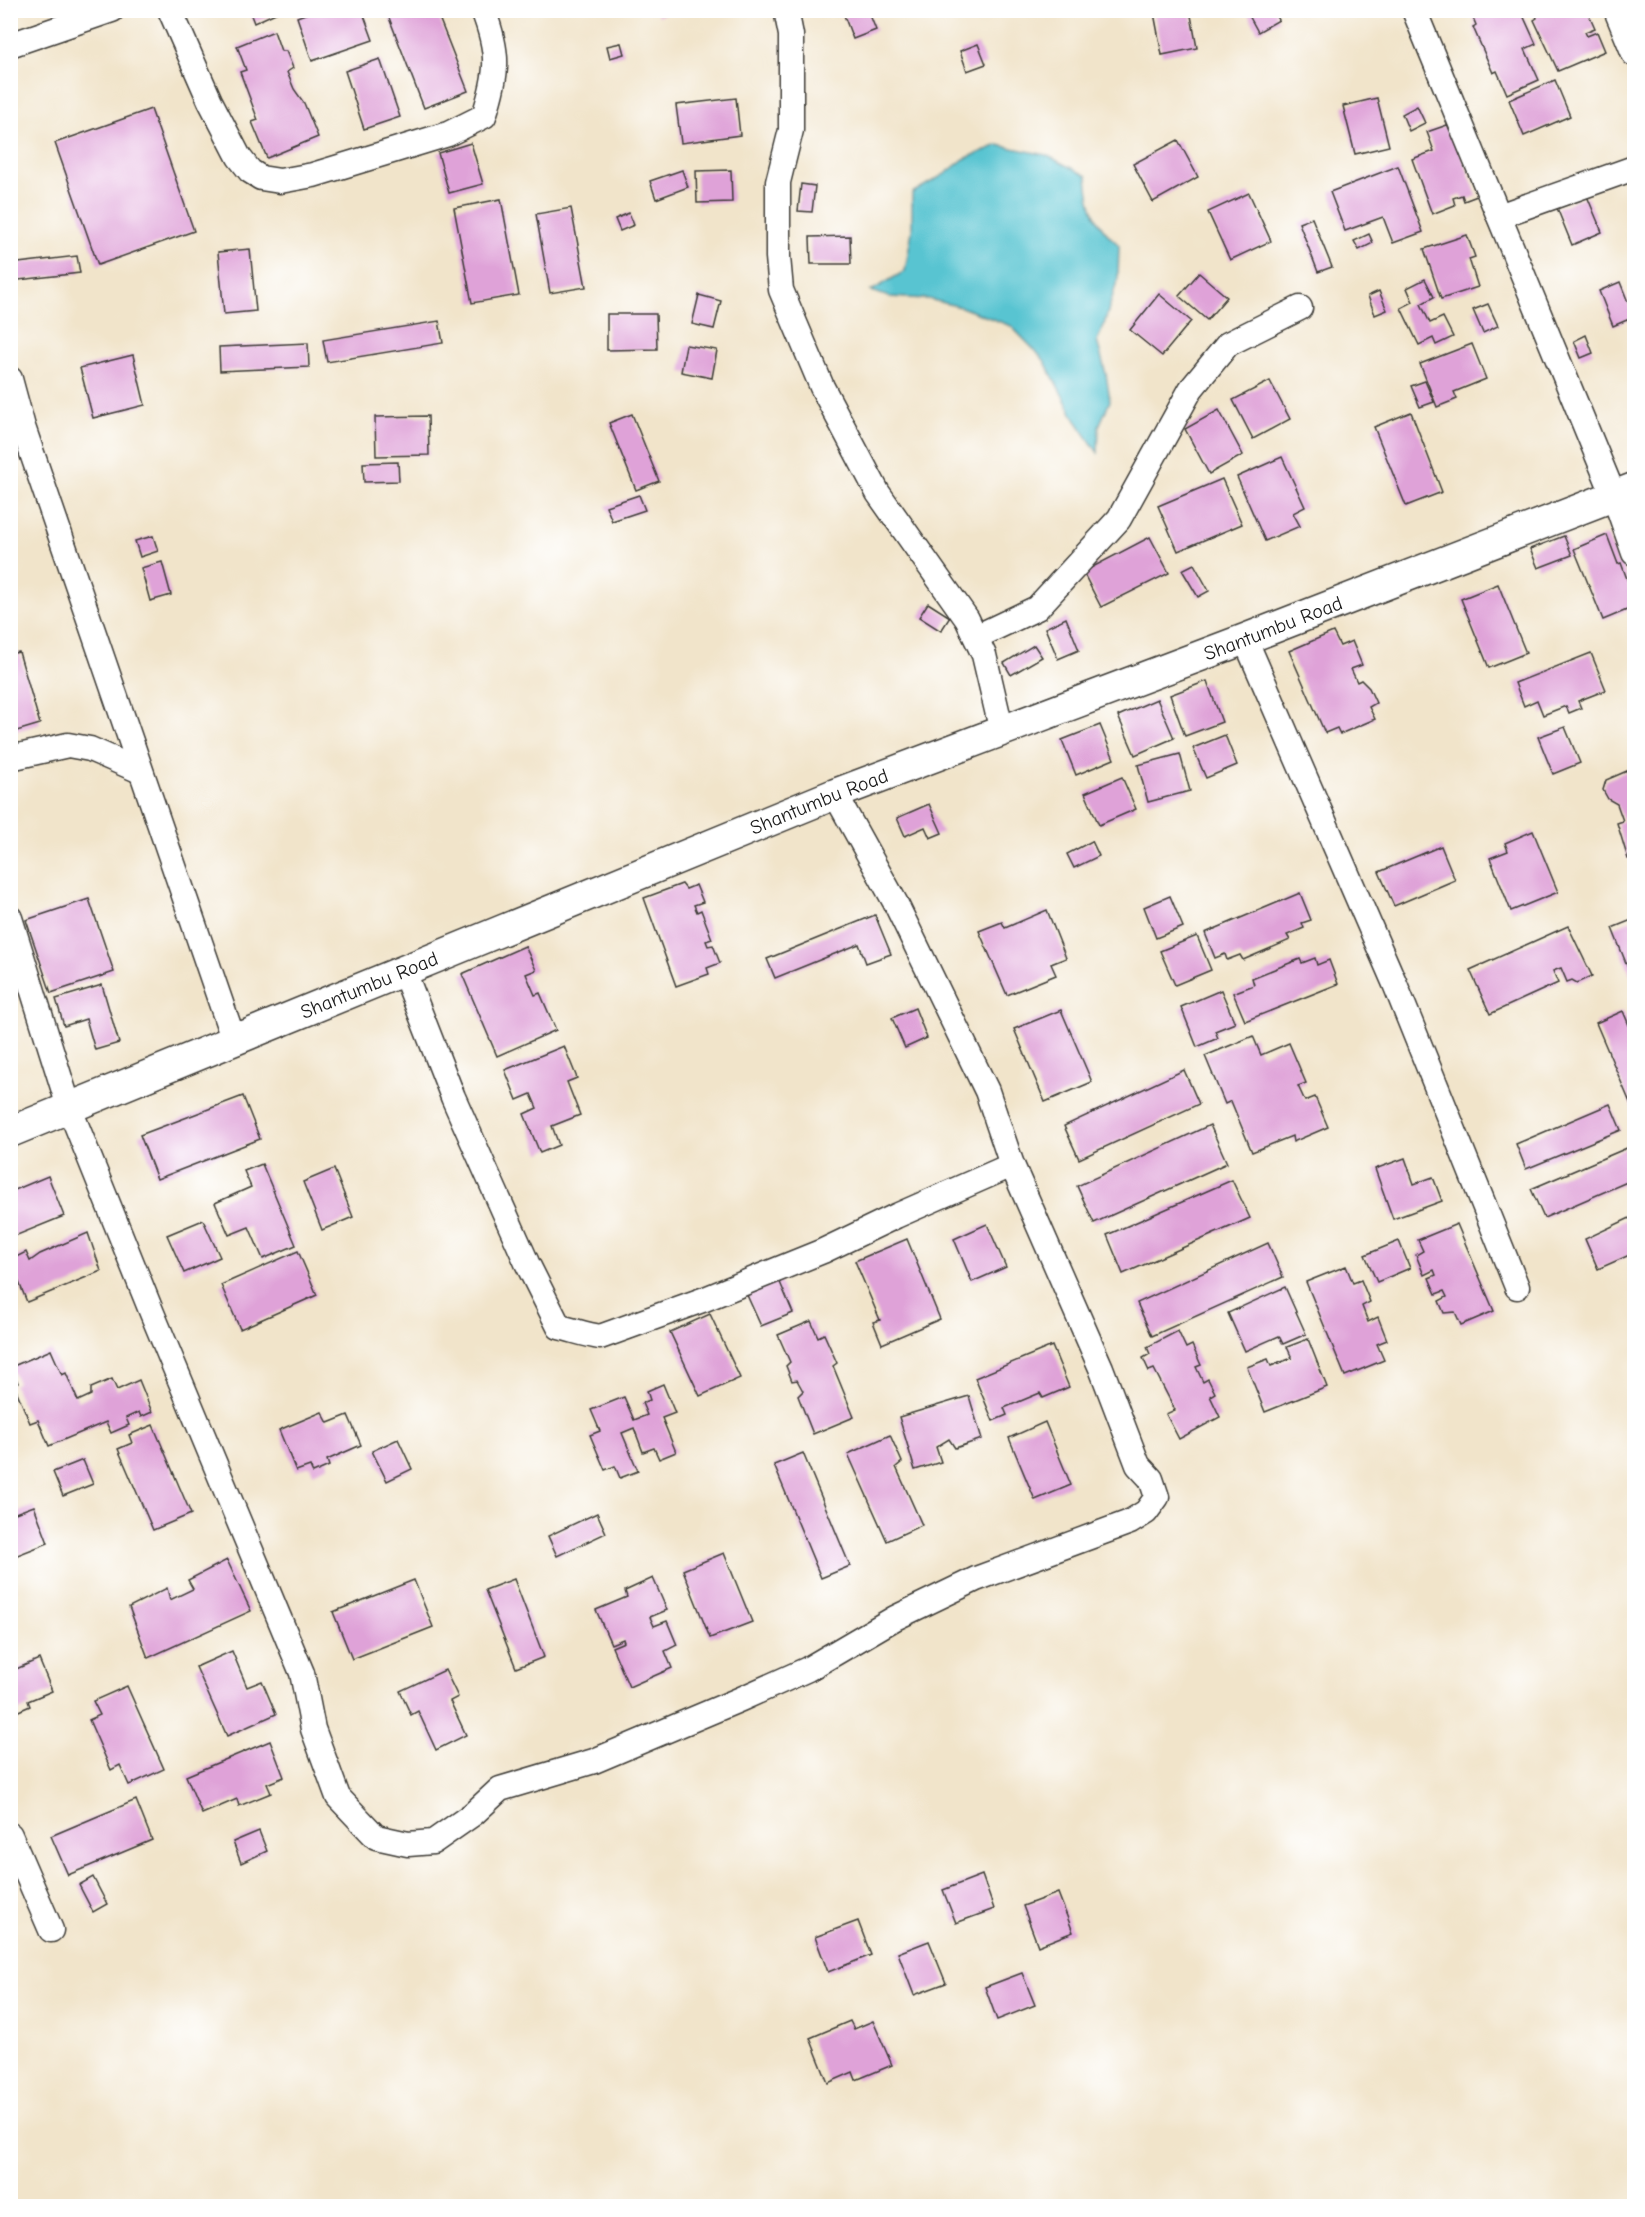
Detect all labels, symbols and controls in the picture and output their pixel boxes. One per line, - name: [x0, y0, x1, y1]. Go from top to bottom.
- street label: Shantumbu Road: [1201, 591, 1346, 665]
- street label: Shantumbu Road: [747, 764, 891, 840]
- street label: Shantumbu Road: [297, 947, 441, 1024]

